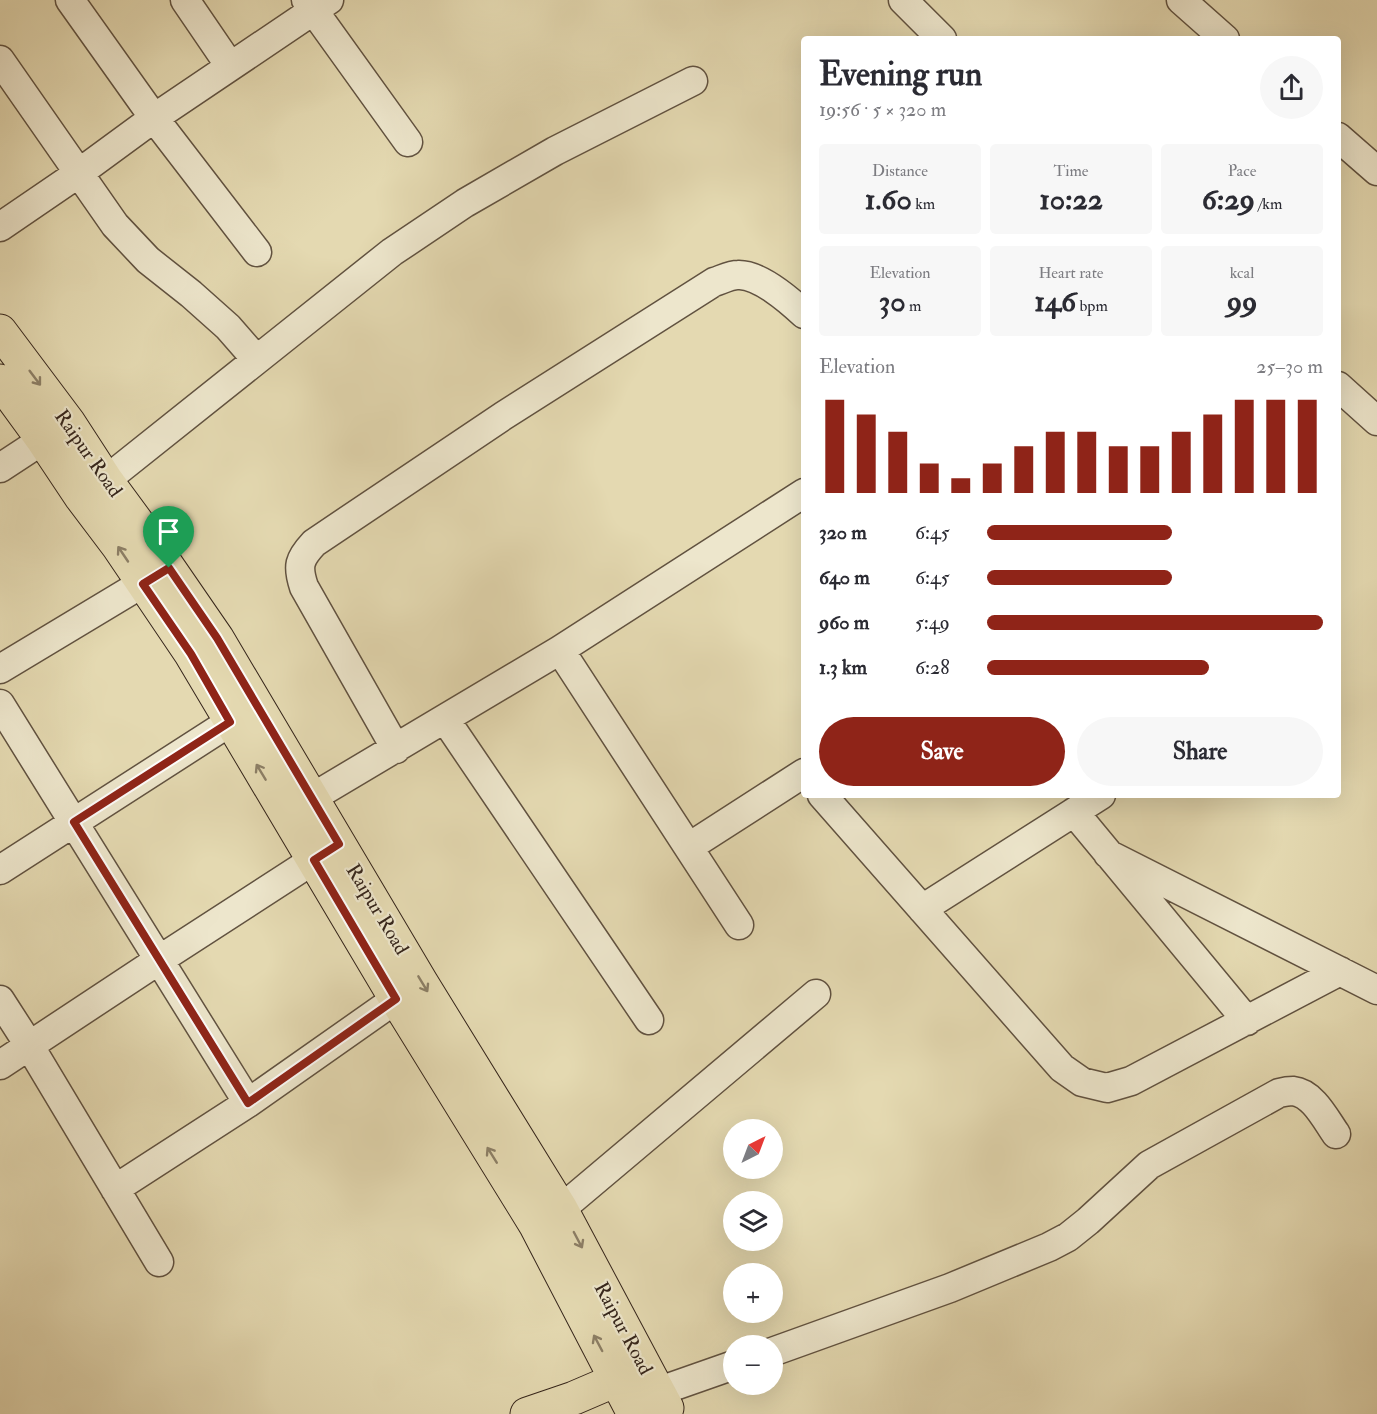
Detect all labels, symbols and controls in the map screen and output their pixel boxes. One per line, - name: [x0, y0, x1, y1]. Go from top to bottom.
- text: Evening run: [819, 54, 982, 95]
- button: share: [1260, 56, 1323, 119]
- text: 19:56 · 5 × 320 m: [819, 97, 946, 122]
- text: Distance: [872, 161, 928, 181]
- text: Time: [1054, 161, 1088, 181]
- text: Pace: [1228, 161, 1256, 181]
- text: 1.60: [865, 181, 912, 218]
- text: 10:22: [1039, 181, 1103, 218]
- text: 6:29: [1202, 181, 1255, 218]
- text: km: [912, 194, 935, 214]
- text: /km: [1255, 194, 1282, 214]
- text: Elevation: [870, 263, 930, 283]
- text: Heart rate: [1038, 263, 1104, 283]
- text: kcal: [1230, 263, 1254, 283]
- text: 30: [879, 283, 906, 320]
- text: 146: [1034, 283, 1076, 320]
- text: 99: [1227, 283, 1257, 320]
- text: m: [906, 296, 921, 316]
- text: bpm: [1076, 296, 1108, 316]
- text: Elevation: [819, 354, 895, 379]
- text: 25–30 m: [1256, 354, 1323, 379]
- one-way arrow: [29, 369, 41, 385]
- street label: Raipur Road: [48, 404, 128, 503]
- pin: [143, 506, 194, 568]
- icon: arrive: [152, 515, 185, 548]
- text: 320 m: [819, 520, 867, 545]
- text: 6:45: [915, 520, 950, 545]
- one-way arrow: [117, 547, 129, 563]
- text: 640 m: [819, 565, 870, 590]
- text: 6:45: [915, 565, 950, 590]
- text: 960 m: [819, 610, 869, 635]
- text: 5:49: [915, 610, 950, 635]
- text: 1.3 km: [819, 655, 867, 680]
- text: 6:28: [915, 655, 950, 680]
- button: Save: [819, 717, 1065, 786]
- button: Share: [1077, 717, 1323, 786]
- one-way arrow: [254, 764, 266, 781]
- street label: Raipur Road: [340, 859, 415, 960]
- one-way arrow: [417, 975, 429, 992]
- north arrow: [723, 1119, 783, 1179]
- map controls: [723, 1119, 783, 1395]
- one-way arrow: [486, 1147, 498, 1164]
- button: layers: [723, 1191, 783, 1251]
- one-way arrow: [572, 1231, 584, 1248]
- button: +: [723, 1263, 783, 1323]
- street label: Raipur Road: [588, 1277, 659, 1380]
- one-way arrow: [592, 1335, 604, 1352]
- button: −: [723, 1335, 783, 1395]

